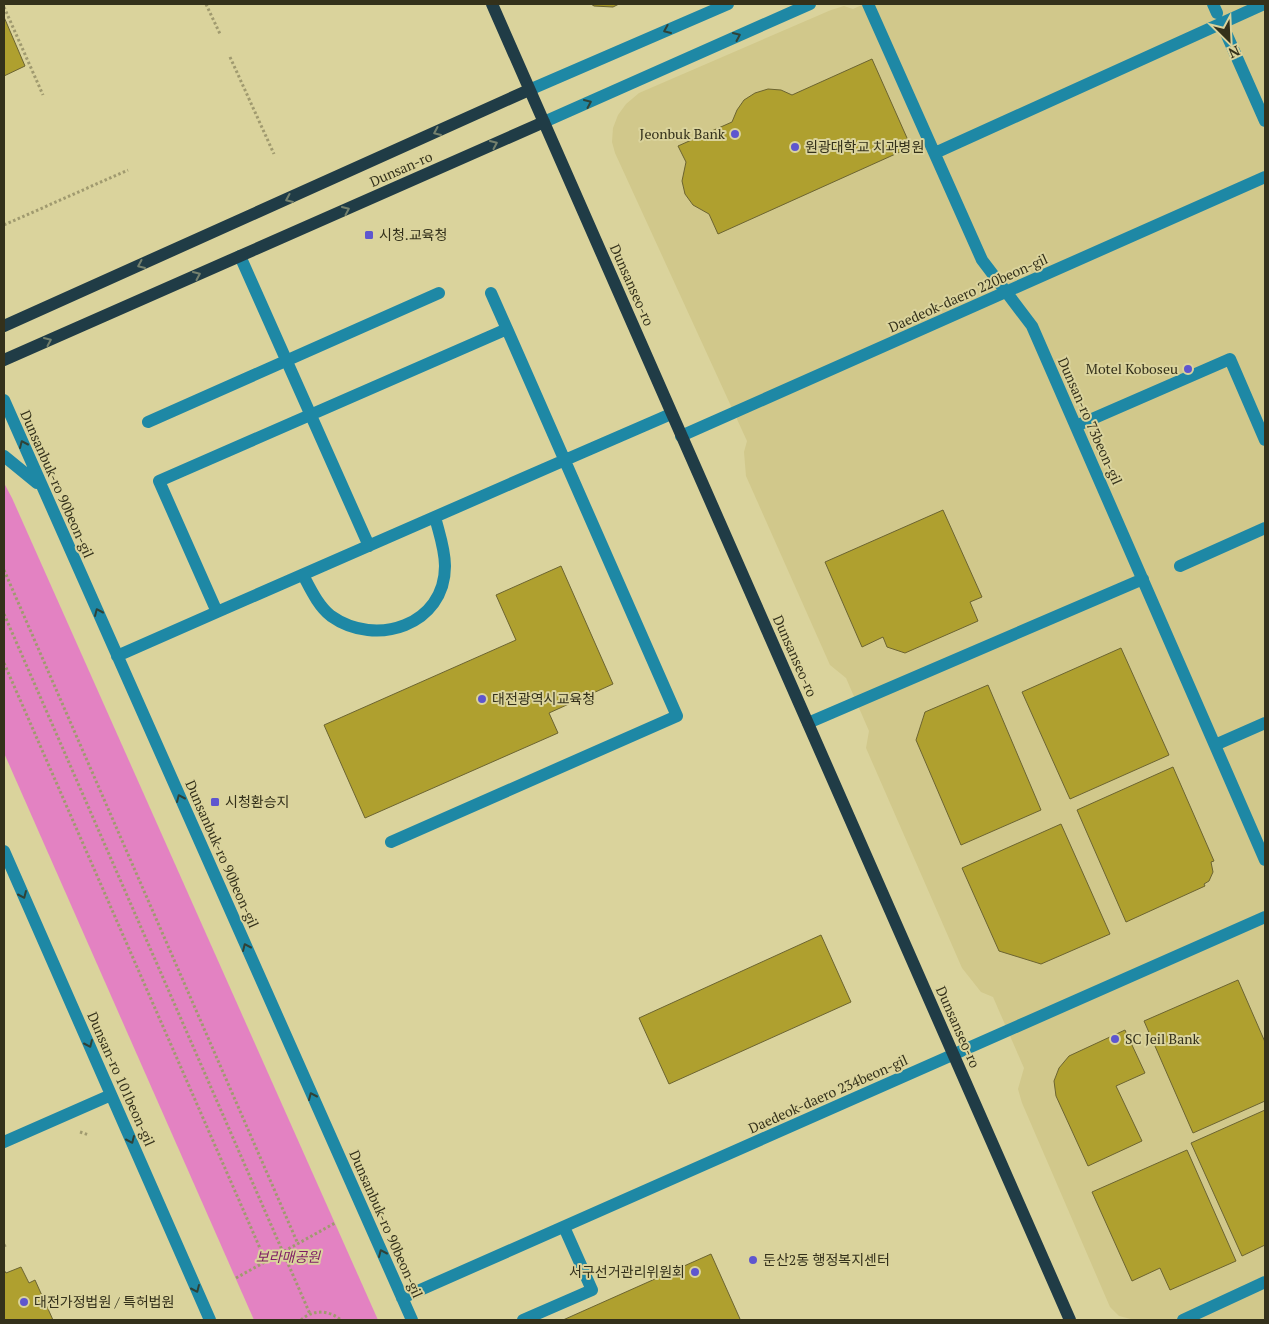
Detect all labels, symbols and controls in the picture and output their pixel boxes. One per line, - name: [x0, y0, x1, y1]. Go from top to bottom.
- north arrow: [1204, 15, 1254, 65]
- one-way arrow: [663, 24, 672, 35]
- one-way arrow: [732, 32, 741, 43]
- text: N: [1225, 41, 1243, 63]
- one-way arrow: [583, 98, 592, 109]
- place label: Jeonbuk Bank: [640, 124, 726, 143]
- one-way arrow: [433, 125, 442, 136]
- marker: Jeonbuk Bank: [729, 128, 741, 140]
- place label: 원광대학교 치과병원: [805, 137, 924, 156]
- one-way arrow: [489, 140, 498, 151]
- marker: 원광대학교 치과병원: [789, 141, 801, 153]
- street label: Dunsan-ro: [366, 146, 435, 191]
- one-way arrow: [285, 192, 294, 203]
- one-way arrow: [341, 205, 350, 216]
- place label: 시청.교육청: [379, 225, 447, 244]
- marker: 시청.교육청: [363, 229, 375, 241]
- street label: Dunsanseo-ro: [606, 241, 659, 329]
- street label: Daedeok-daero 220beon-gil: [885, 249, 1050, 336]
- one-way arrow: [137, 259, 146, 269]
- one-way arrow: [192, 271, 201, 282]
- one-way arrow: [43, 336, 52, 347]
- street label: Dunsan-ro 73beon-gil: [1054, 354, 1127, 488]
- place label: Motel Koboseu: [1086, 359, 1178, 378]
- marker: Motel Koboseu: [1182, 363, 1194, 375]
- street label: Dunsanbuk-ro 90beon-gil: [16, 407, 99, 561]
- one-way arrow: [19, 440, 30, 449]
- one-way arrow: [93, 608, 104, 617]
- street label: Dunsanseo-ro: [769, 612, 822, 700]
- place label: 대전광역시교육청: [492, 689, 595, 708]
- marker: 대전광역시교육청: [476, 693, 488, 705]
- street label: Dunsanbuk-ro 90beon-gil: [181, 777, 264, 931]
- place label: 시청환승지: [225, 792, 289, 811]
- one-way arrow: [176, 794, 187, 803]
- marker: 시청환승지: [209, 796, 221, 808]
- one-way arrow: [17, 890, 28, 899]
- one-way arrow: [242, 943, 253, 952]
- street label: Dunsanseo-ro: [932, 983, 985, 1071]
- street label: Dunsan-ro 101beon-gil: [83, 1009, 160, 1149]
- place label: SC Jeil Bank: [1125, 1029, 1201, 1048]
- marker: SC Jeil Bank: [1109, 1033, 1121, 1045]
- one-way arrow: [82, 1039, 93, 1048]
- street label: Daedeok-daero 234beon-gil: [745, 1050, 910, 1137]
- one-way arrow: [308, 1092, 319, 1101]
- one-way arrow: [124, 1135, 135, 1144]
- street label: Dunsanbuk-ro 90beon-gil: [345, 1147, 428, 1301]
- park label: 보라매공원: [256, 1247, 321, 1266]
- one-way arrow: [378, 1249, 389, 1258]
- place label: 둔산2동 행정복지센터: [763, 1250, 890, 1269]
- marker: 둔산2동 행정복지센터: [747, 1254, 759, 1266]
- place label: 서구선거관리위원회: [569, 1262, 685, 1281]
- marker: 서구선거관리위원회: [689, 1266, 701, 1278]
- one-way arrow: [190, 1284, 201, 1293]
- place label: 대전가정법원 / 특허법원: [34, 1292, 174, 1311]
- marker: 대전가정법원 / 특허법원: [18, 1296, 30, 1308]

